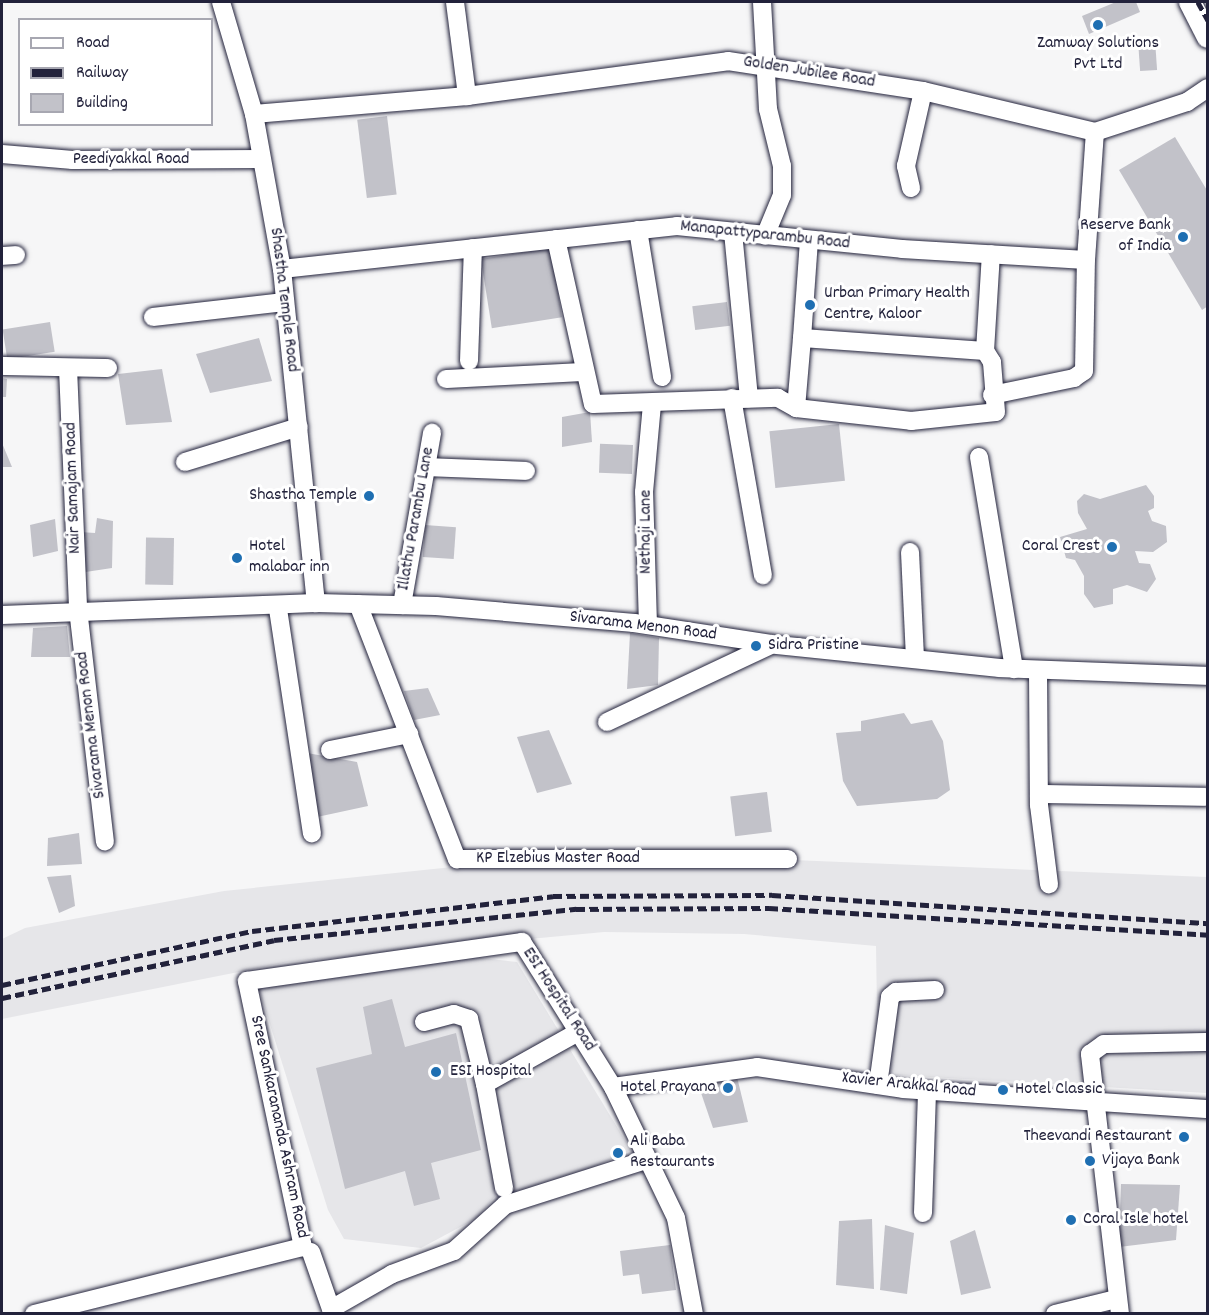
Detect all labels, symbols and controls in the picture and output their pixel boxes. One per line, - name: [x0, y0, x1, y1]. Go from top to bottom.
- legend: [18, 18, 213, 126]
- marker: Zamway Solutions Pvt Ltd: [1091, 18, 1105, 32]
- text: Road: [76, 31, 110, 56]
- place label: Zamway Solutions Pvt Ltd: [1037, 34, 1159, 76]
- street label: Golden Jubilee Road: [741, 52, 877, 94]
- text: Railway: [76, 61, 128, 86]
- text: Building: [76, 91, 128, 116]
- street label: Peediyakkal Road: [73, 149, 189, 171]
- street label: Manapattyparambu Road: [679, 216, 851, 256]
- place label: Reserve Bank of India: [1080, 216, 1171, 258]
- street label: Shastha Temple Road: [263, 227, 303, 373]
- marker: Reserve Bank of India: [1176, 230, 1190, 244]
- place label: Urban Primary Health Centre, Kaloor: [824, 284, 970, 326]
- marker: Urban Primary Health Centre, Kaloor: [801, 296, 819, 314]
- street label: Nair Samajam Road: [61, 422, 87, 554]
- street label: Illathu Parambu Lane: [394, 446, 440, 592]
- place label: Shastha Temple: [249, 485, 357, 507]
- marker: Shastha Temple: [362, 489, 376, 503]
- street label: Nethaji Lane: [636, 490, 658, 574]
- place label: Coral Crest: [1022, 536, 1100, 558]
- place label: Hotel malabar inn: [249, 537, 329, 580]
- marker: Coral Crest: [1105, 540, 1119, 554]
- marker: Hotel malabar inn: [230, 551, 244, 565]
- street label: Sivarama Menon Road: [568, 607, 718, 647]
- place label: Sidra Pristine: [768, 635, 859, 657]
- marker: Sidra Pristine: [749, 639, 763, 653]
- street label: Sivarama Menon Road: [72, 650, 112, 800]
- street label: KP Elzebius Master Road: [476, 848, 640, 870]
- street label: ESI Hospital Road: [516, 944, 600, 1056]
- street label: Sree Sankarananda Ashram Road: [244, 1014, 312, 1240]
- place label: ESI Hospital: [450, 1061, 532, 1083]
- marker: ESI Hospital: [427, 1063, 445, 1081]
- street label: Xavier Arakkal Road: [841, 1068, 977, 1104]
- place label: Hotel Prayana: [620, 1077, 716, 1099]
- place label: Hotel Classic: [1015, 1079, 1102, 1101]
- marker: Hotel Prayana: [721, 1081, 735, 1095]
- marker: Hotel Classic: [996, 1083, 1010, 1097]
- place label: Theevandi Restaurant: [1023, 1126, 1172, 1148]
- marker: Theevandi Restaurant: [1177, 1130, 1191, 1144]
- place label: Ali Baba Restaurants: [630, 1132, 715, 1174]
- marker: Ali Baba Restaurants: [611, 1146, 625, 1160]
- place label: Vijaya Bank: [1102, 1150, 1180, 1172]
- marker: Vijaya Bank: [1083, 1154, 1097, 1168]
- place label: Coral Isle hotel: [1083, 1209, 1188, 1231]
- marker: Coral Isle hotel: [1064, 1213, 1078, 1227]

